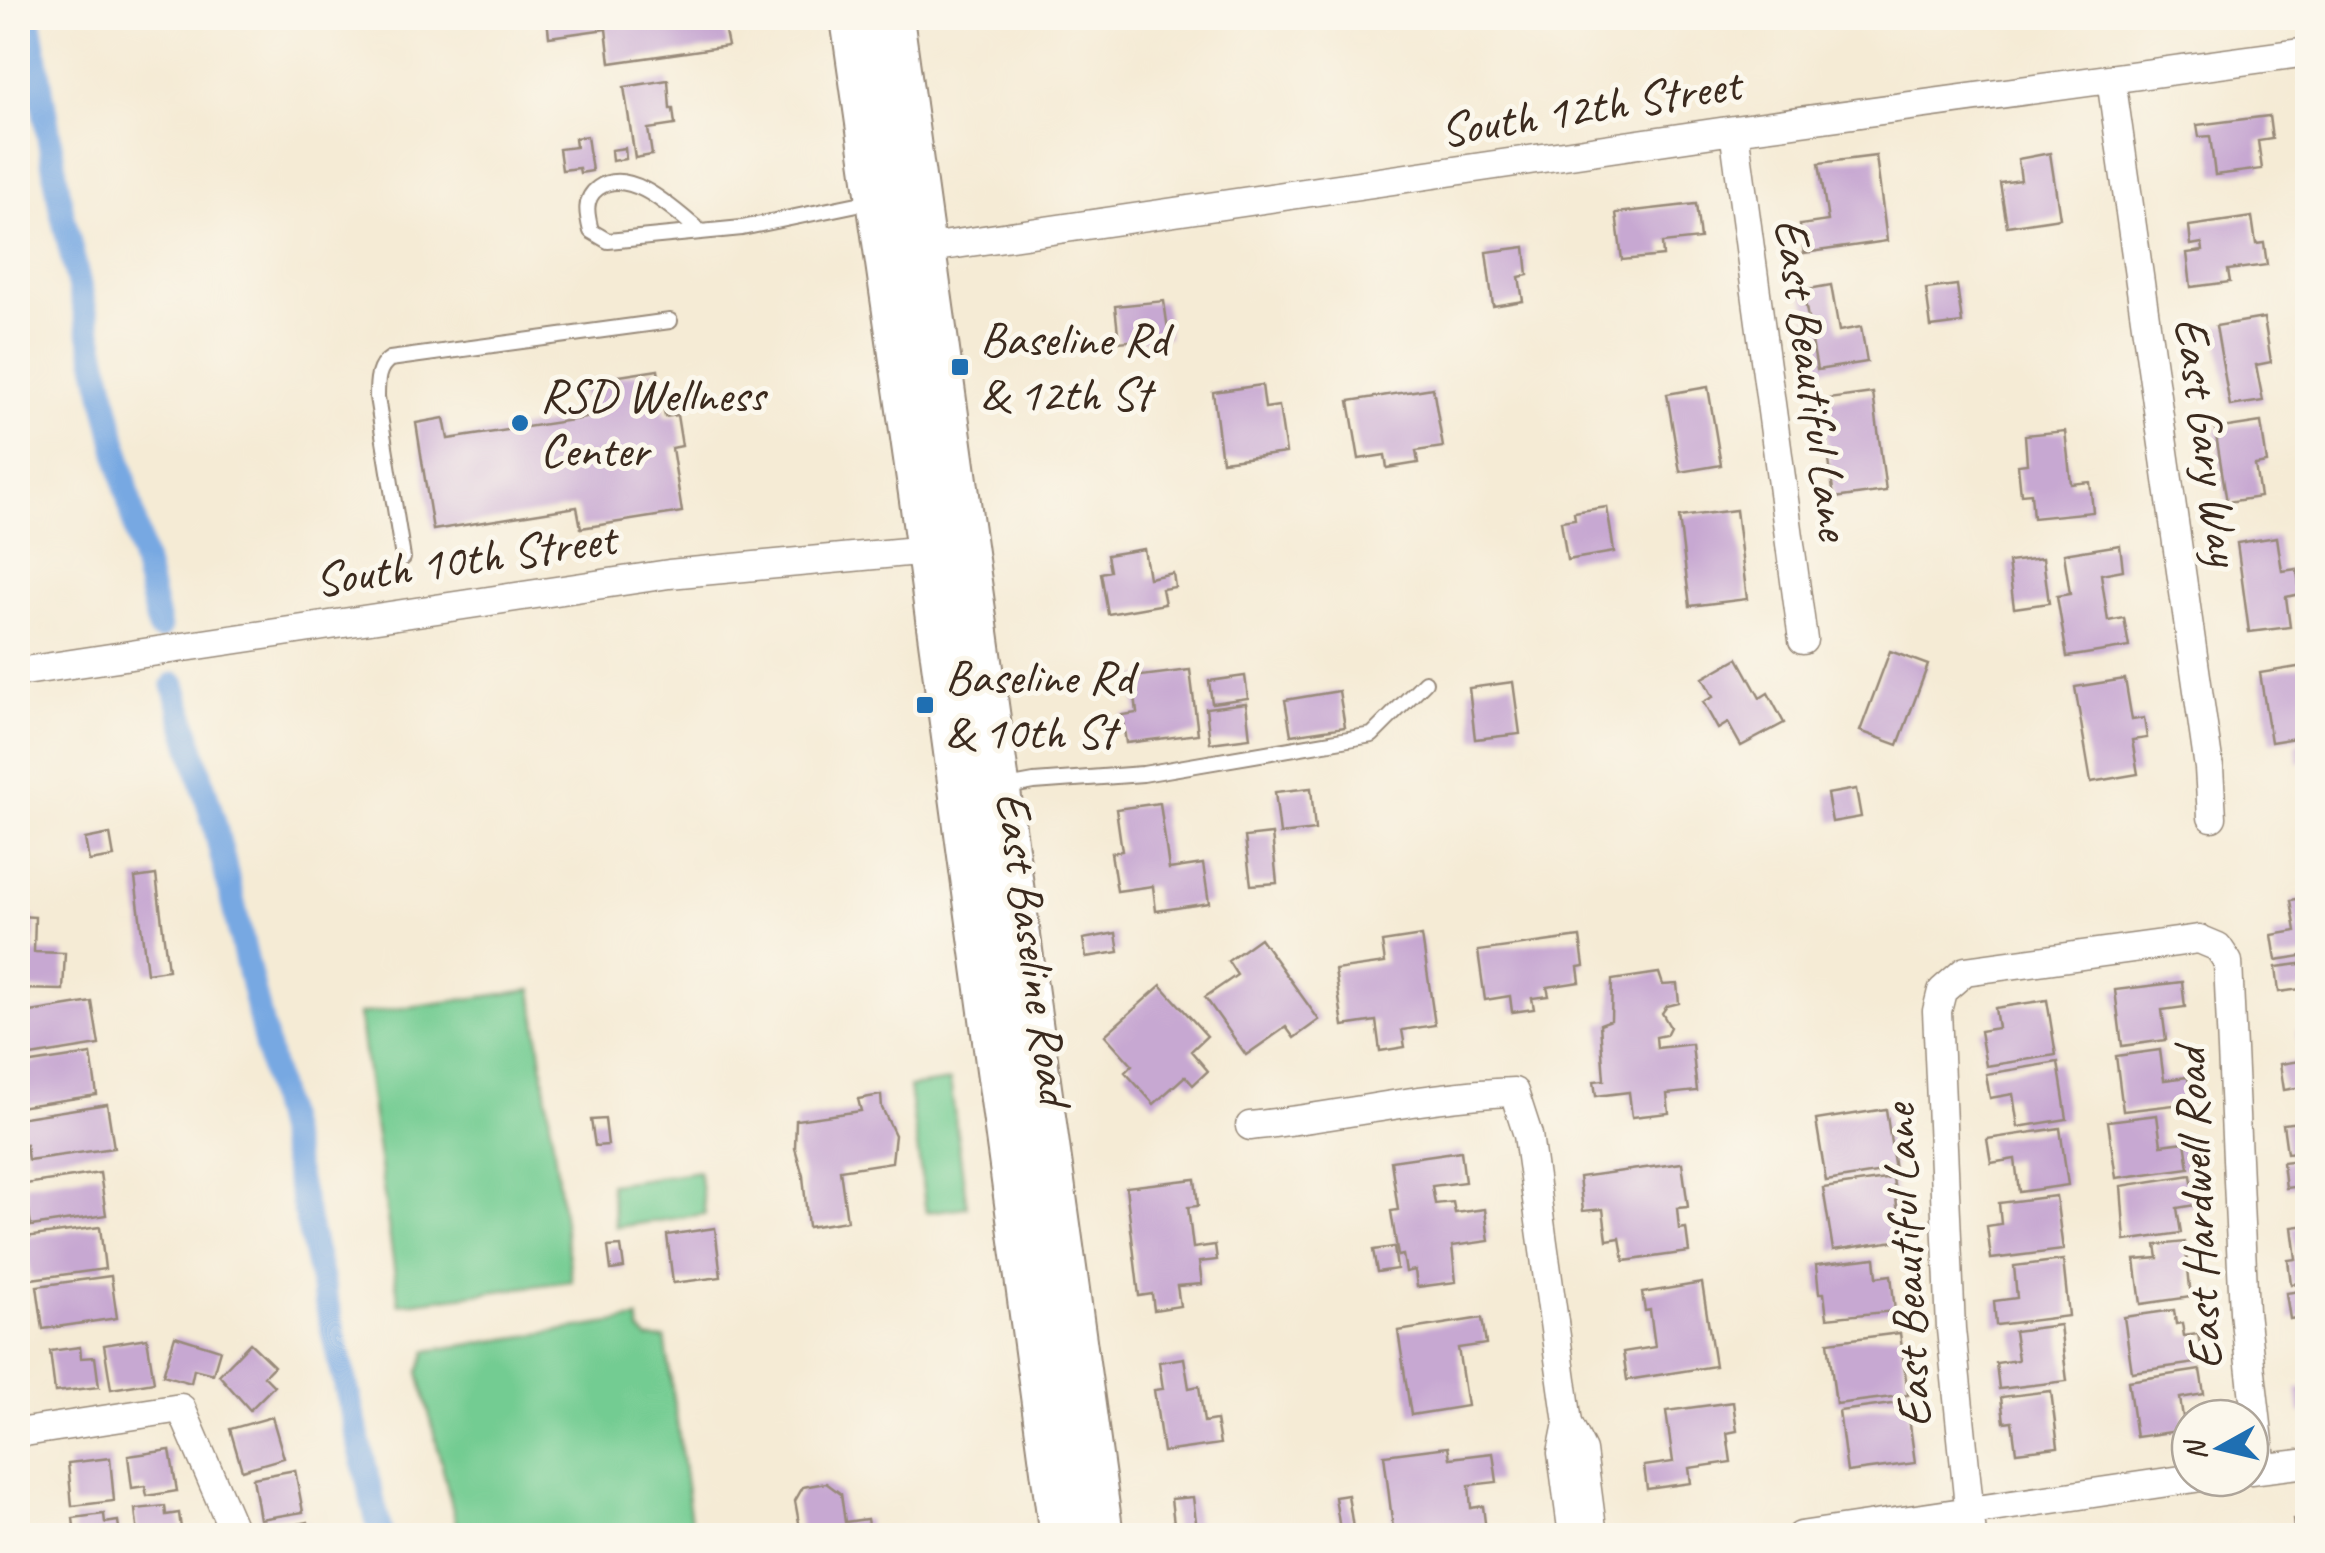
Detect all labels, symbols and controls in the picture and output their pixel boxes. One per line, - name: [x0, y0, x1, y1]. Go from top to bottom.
- street label: South 12th Street: [1436, 53, 1748, 160]
- street label: East Beautiful Lane: [1761, 215, 1866, 547]
- place label: Baseline Rd & 12th St: [980, 309, 1175, 424]
- street label: East Gary Way: [2161, 314, 2256, 572]
- marker: Baseline Rd & 12th St: [949, 356, 971, 378]
- place label: RSD Wellness Center: [540, 365, 768, 480]
- marker: RSD Wellness Center: [509, 412, 531, 434]
- street label: South 10th Street: [311, 508, 623, 610]
- place label: Baseline Rd & 10th St: [945, 647, 1140, 762]
- marker: Baseline Rd & 10th St: [914, 694, 936, 716]
- street label: East Baseline Road: [982, 788, 1086, 1114]
- street label: East Hardwell Road: [2158, 1040, 2235, 1371]
- street label: East Beautiful Lane: [1867, 1100, 1944, 1429]
- north arrow: [2170, 1398, 2270, 1498]
- text: N: [2177, 1436, 2214, 1462]

